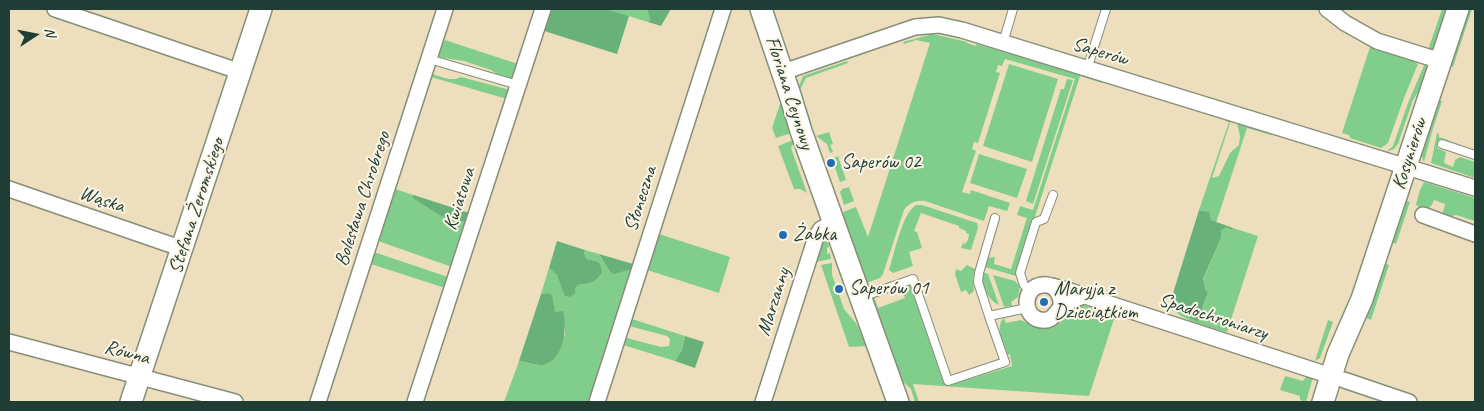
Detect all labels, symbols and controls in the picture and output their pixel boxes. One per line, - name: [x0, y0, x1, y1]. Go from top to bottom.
- north arrow: [10, 10, 60, 60]
- text: N: [41, 26, 59, 38]
- street label: Saperów: [1069, 32, 1131, 72]
- street label: Floriana Ceynowy: [759, 33, 819, 153]
- street label: Kosynierów: [1387, 115, 1433, 193]
- street label: Bolesława Chrobrego: [330, 129, 396, 269]
- street label: Stefana Żeromskiego: [164, 135, 230, 277]
- place label: Saperów 02: [841, 151, 921, 175]
- marker: Saperów 02: [825, 157, 837, 169]
- street label: Słoneczna: [619, 163, 663, 235]
- street label: Kwiatowa: [439, 165, 481, 233]
- street label: Wąska: [76, 181, 128, 219]
- place label: Żabka: [793, 223, 836, 247]
- marker: Żabka: [777, 229, 789, 241]
- street label: Marzanny: [752, 265, 796, 339]
- place label: Saperów 01: [849, 277, 929, 301]
- place label: Maryja z Dzieciątkiem: [1054, 278, 1138, 325]
- marker: Saperów 01: [833, 283, 845, 295]
- street label: Spadochroniarzy: [1156, 288, 1270, 346]
- marker: Maryja z Dzieciątkiem: [1038, 296, 1050, 308]
- street label: Równa: [102, 335, 152, 371]

